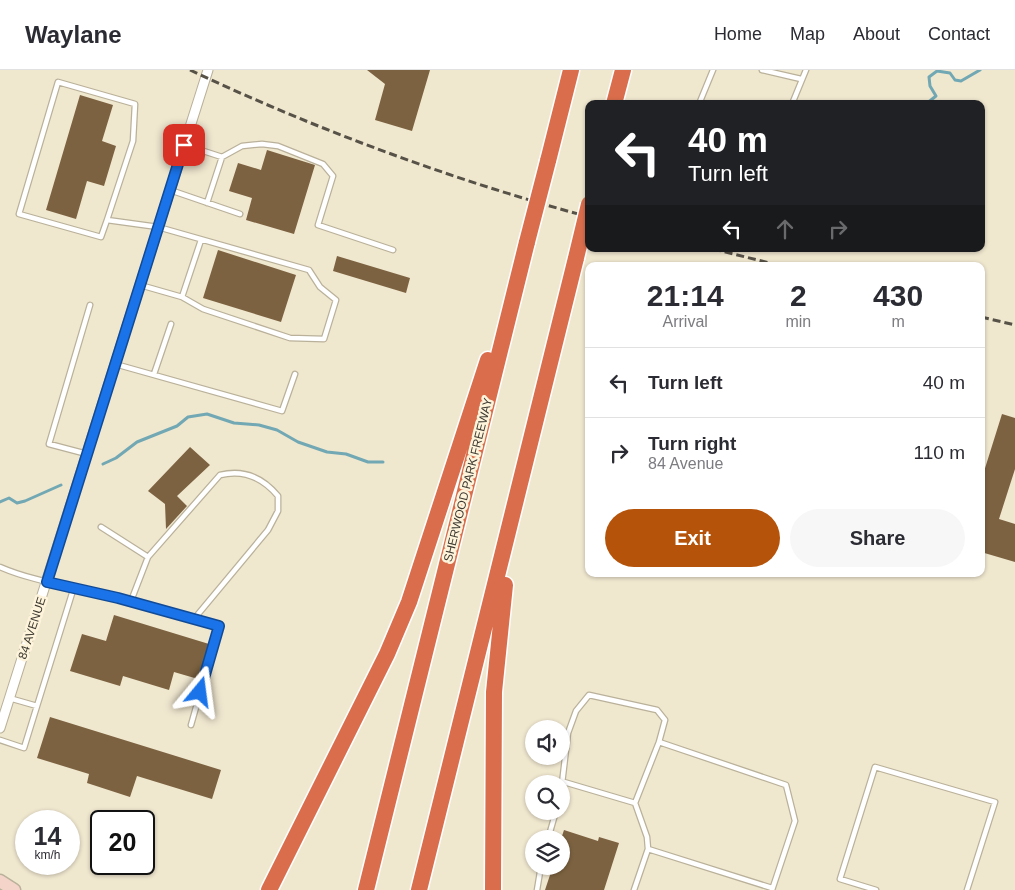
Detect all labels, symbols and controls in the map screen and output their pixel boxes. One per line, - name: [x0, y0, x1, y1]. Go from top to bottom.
- text: Waylane: [25, 21, 121, 48]
- text: Home: [714, 24, 762, 44]
- text: Map: [790, 24, 825, 44]
- text: About: [853, 24, 900, 44]
- text: Contact: [928, 24, 990, 44]
- icon: left: [605, 120, 670, 185]
- text: 40 m: [688, 120, 768, 159]
- pin: [163, 124, 205, 166]
- icon: arrive: [170, 131, 198, 159]
- text: Turn left: [688, 161, 768, 186]
- icon: left: [718, 215, 746, 243]
- icon: ahead: [771, 215, 799, 243]
- icon: right: [824, 215, 852, 243]
- text: 21:14: [647, 279, 724, 312]
- text: 2: [790, 279, 807, 312]
- text: 430: [873, 279, 923, 312]
- text: Arrival: [663, 313, 708, 330]
- text: min: [785, 313, 811, 330]
- text: m: [891, 313, 905, 330]
- icon: left: [605, 369, 633, 397]
- text: Turn left: [648, 372, 723, 393]
- text: 40 m: [923, 372, 965, 393]
- street label: SHERWOOD PARK FREEWAY: [441, 397, 495, 563]
- text: Turn right: [648, 433, 736, 454]
- icon: right: [605, 439, 633, 467]
- text: 110 m: [914, 442, 965, 463]
- text: 84 Avenue: [648, 455, 723, 472]
- button: Exit: [605, 509, 780, 567]
- button: Share: [790, 509, 965, 567]
- street label: 84 AVENUE: [15, 595, 49, 661]
- position arrow: [173, 665, 225, 717]
- map controls: [525, 720, 570, 875]
- button: sound: [525, 720, 570, 765]
- button: search: [525, 775, 570, 820]
- speed limit sign: 20: [90, 810, 155, 875]
- text: 14: [34, 822, 61, 850]
- button: layers: [525, 830, 570, 875]
- text: km/h: [34, 848, 61, 862]

